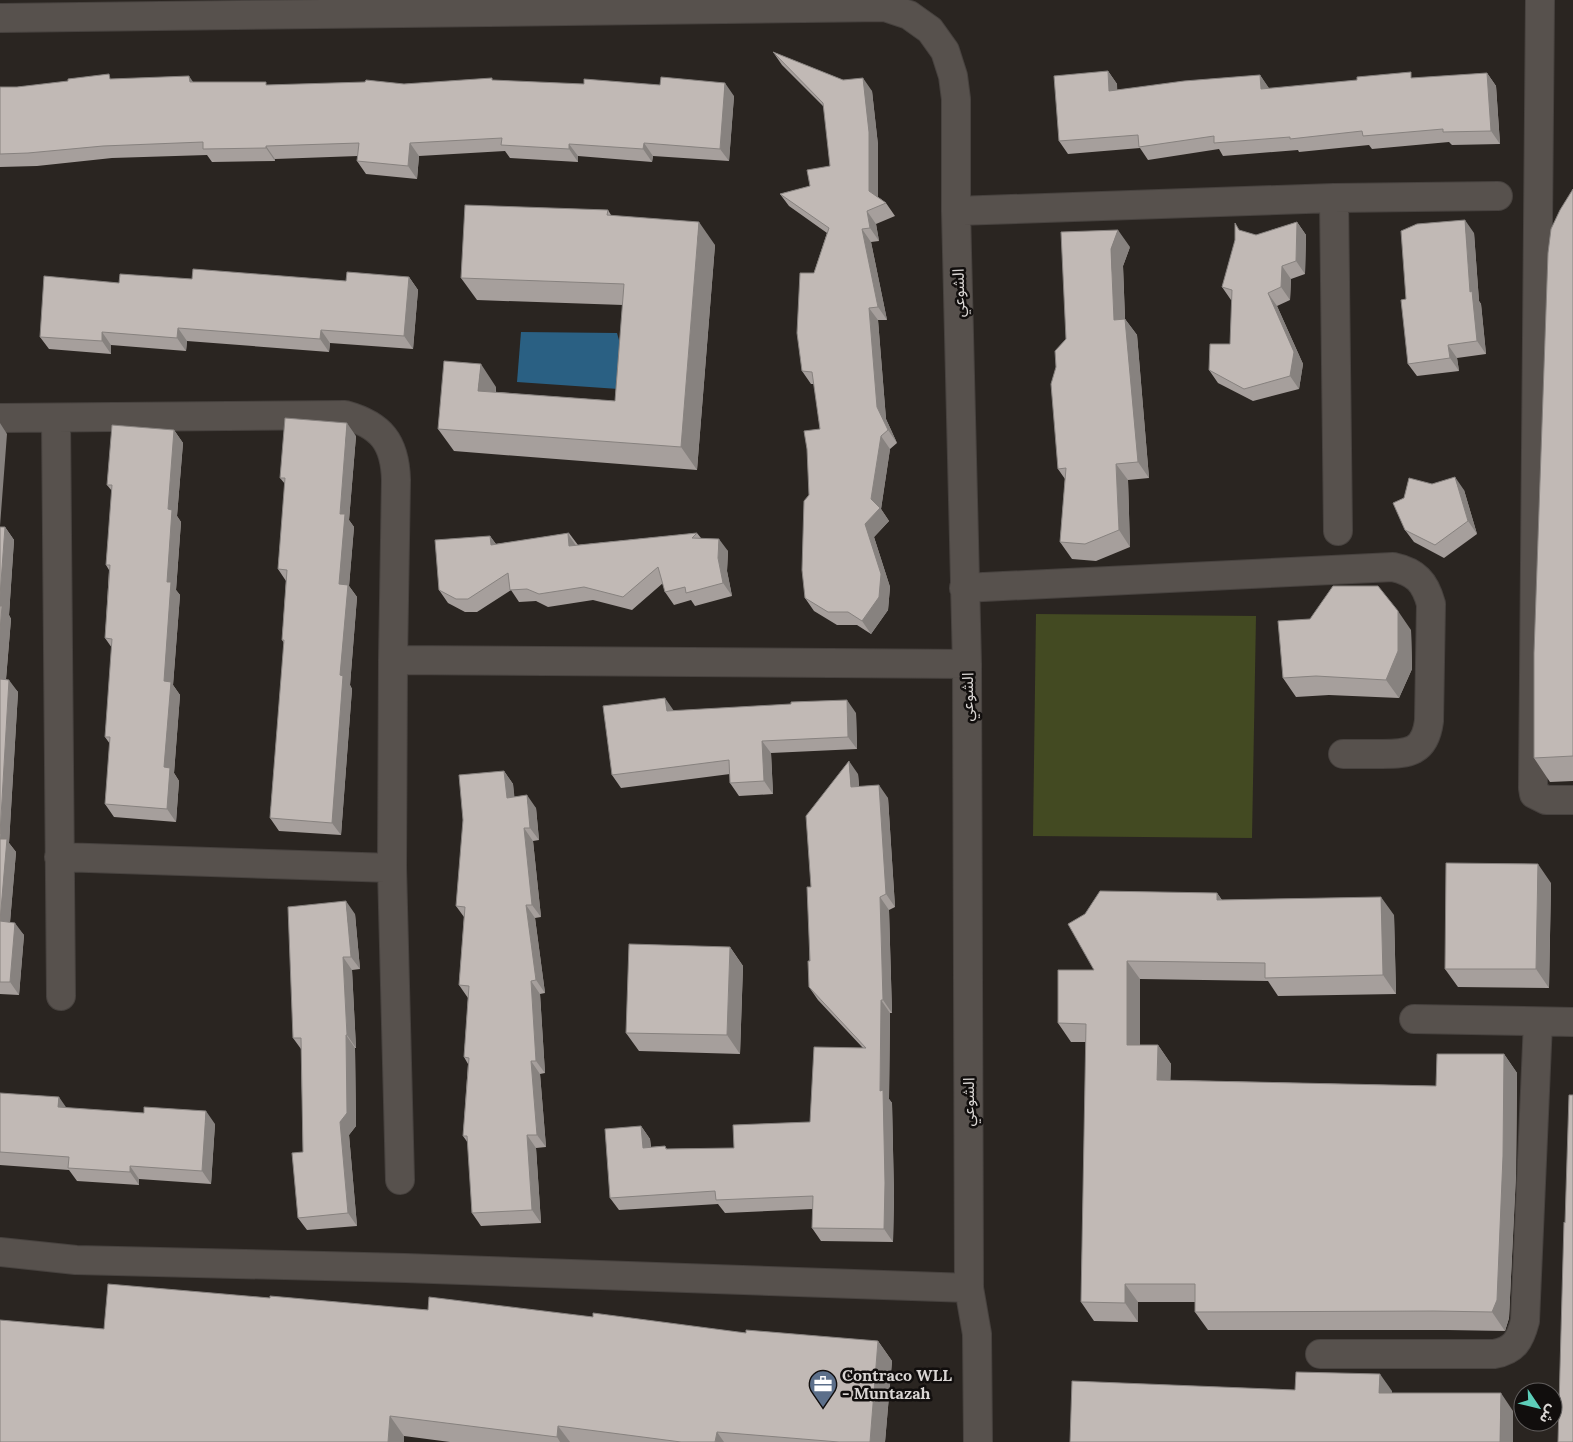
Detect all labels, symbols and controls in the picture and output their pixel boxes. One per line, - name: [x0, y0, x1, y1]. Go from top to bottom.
- street label: الشوعي: [948, 268, 971, 318]
- street label: الشوعي: [957, 673, 980, 721]
- street label: الشوعي: [958, 1078, 981, 1126]
- place label: Contraco WLL - Muntazah: [842, 1365, 952, 1403]
- office icon: Contraco WLL - Muntazah: [808, 1369, 838, 1408]
- north arrow: [1513, 1382, 1563, 1432]
- text: ش: [1536, 1401, 1562, 1427]

